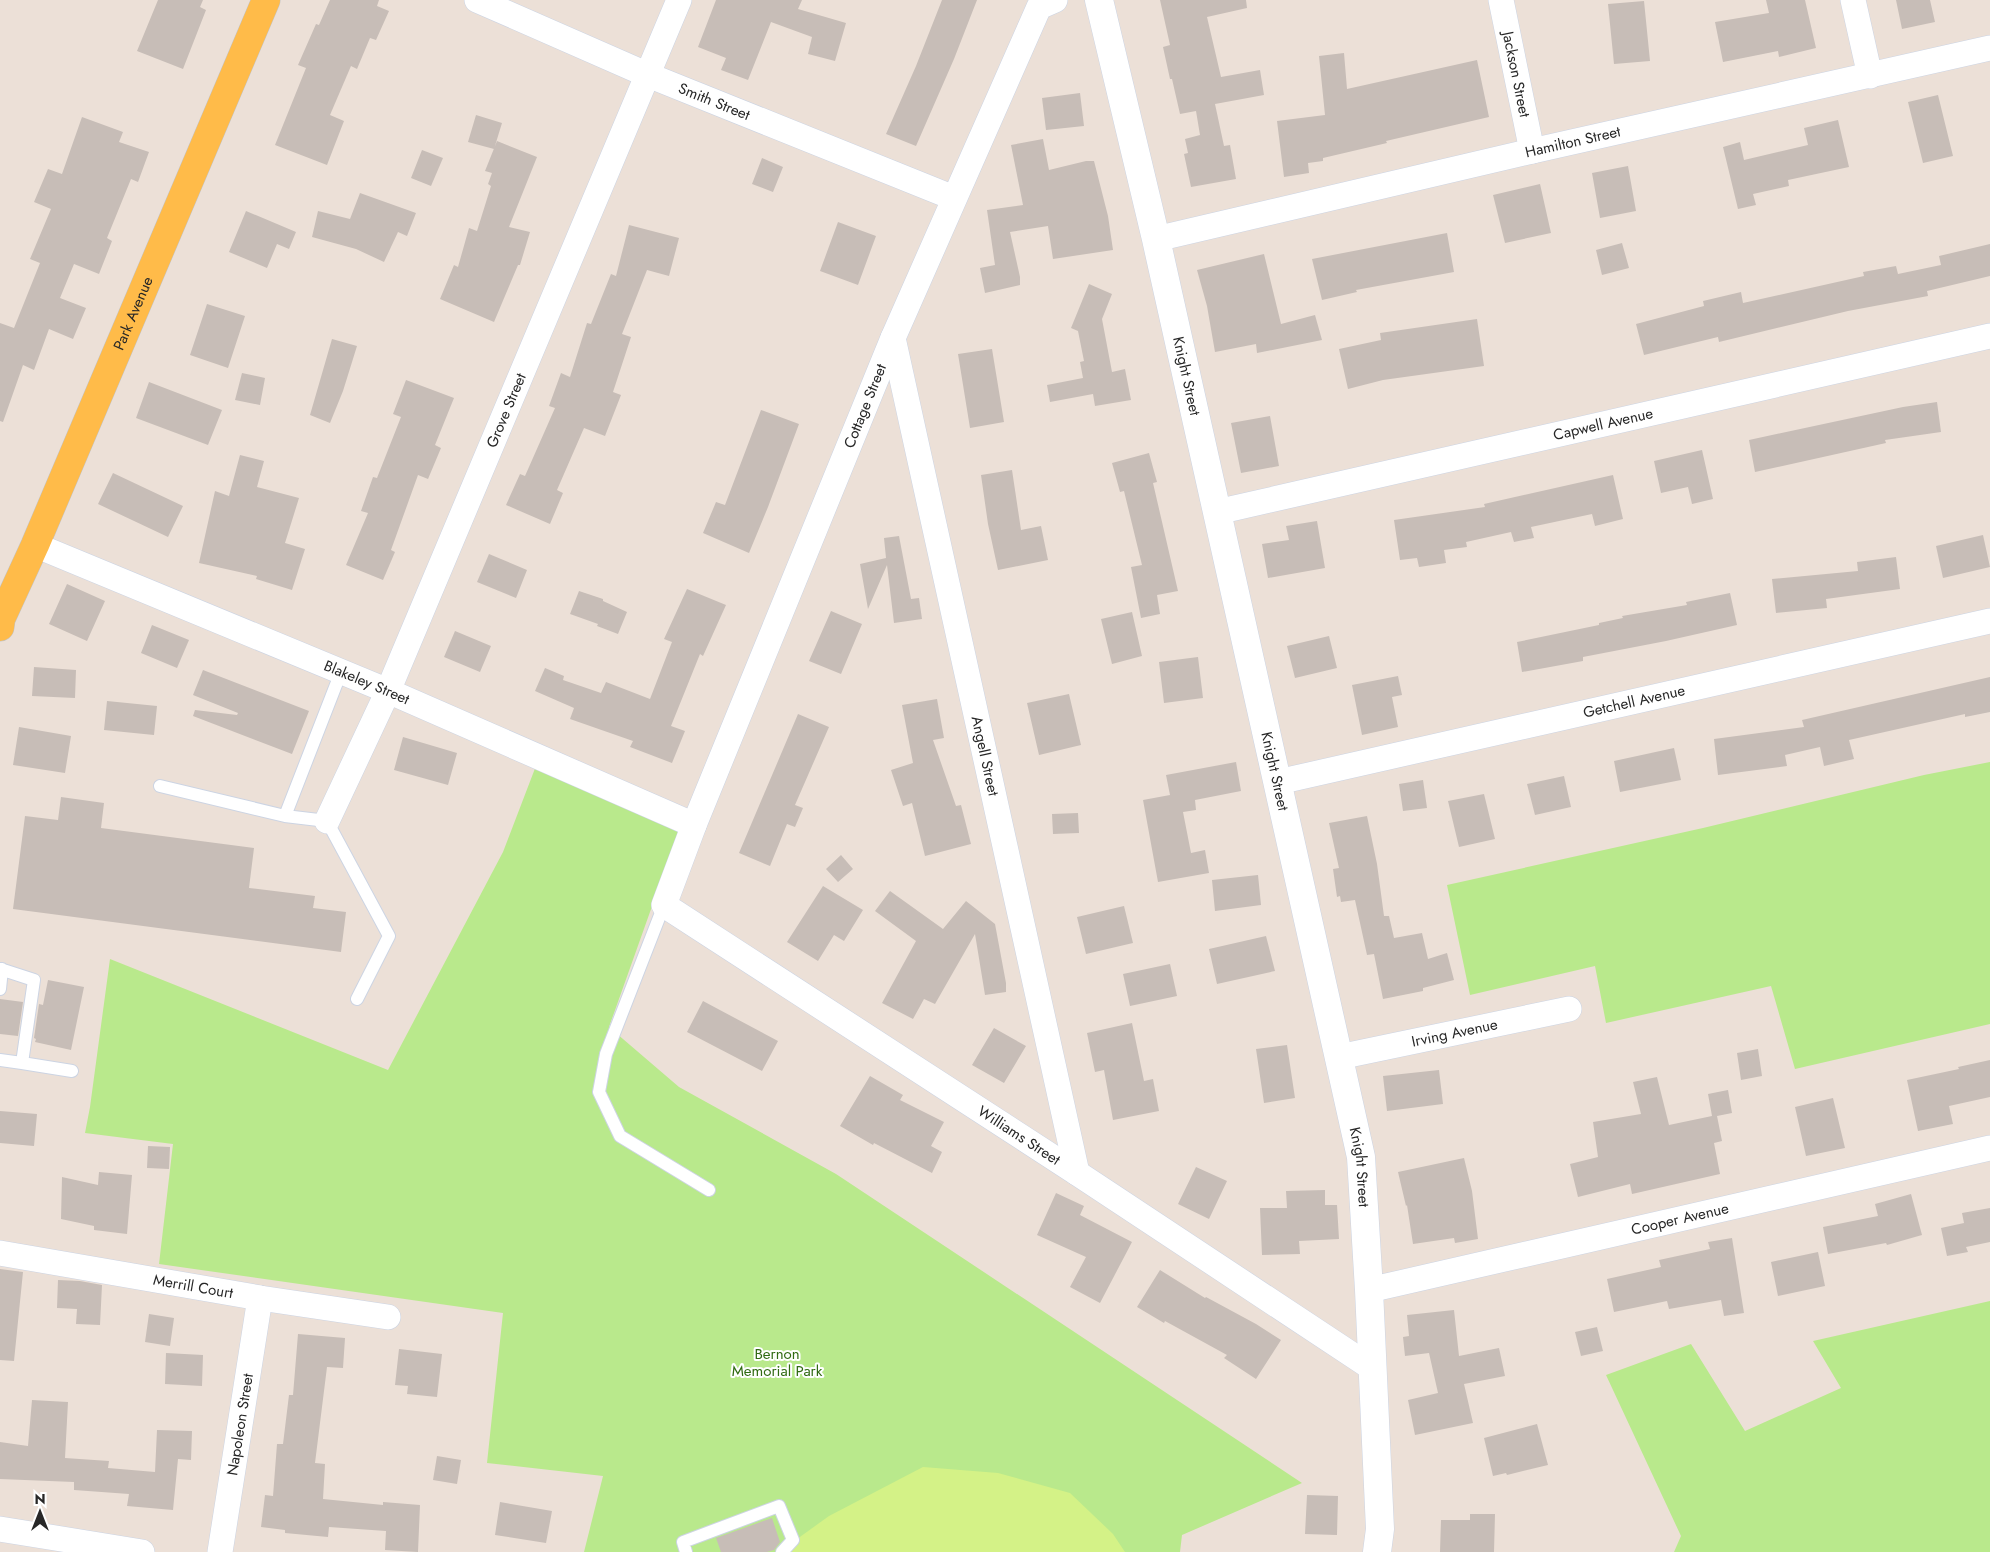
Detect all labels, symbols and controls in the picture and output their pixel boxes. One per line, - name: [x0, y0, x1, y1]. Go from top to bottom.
- street label: Jackson Street: [1496, 28, 1536, 120]
- street label: Smith Street: [675, 77, 754, 126]
- street label: Hamilton Street: [1523, 120, 1623, 163]
- street label: Park Avenue: [108, 273, 159, 354]
- street label: Knight Street: [1167, 334, 1206, 418]
- street label: Cottage Street: [838, 360, 892, 452]
- street label: Grove Street: [481, 369, 532, 451]
- street label: Capwell Avenue: [1551, 402, 1655, 446]
- street label: Blakeley Street: [320, 655, 413, 710]
- street label: Getchell Avenue: [1581, 679, 1687, 724]
- street label: Angell Street: [966, 714, 1005, 798]
- street label: Knight Street: [1255, 729, 1294, 813]
- street label: Irving Avenue: [1409, 1013, 1500, 1053]
- street label: Williams Street: [973, 1100, 1065, 1171]
- street label: Knight Street: [1344, 1125, 1375, 1208]
- street label: Cooper Avenue: [1629, 1197, 1731, 1241]
- street label: Merrill Court: [152, 1269, 235, 1304]
- park label: Bernon Memorial Park: [732, 1343, 823, 1382]
- street label: Napoleon Street: [221, 1371, 259, 1477]
- north arrow: [15, 1487, 65, 1537]
- text: N: [34, 1489, 46, 1509]

